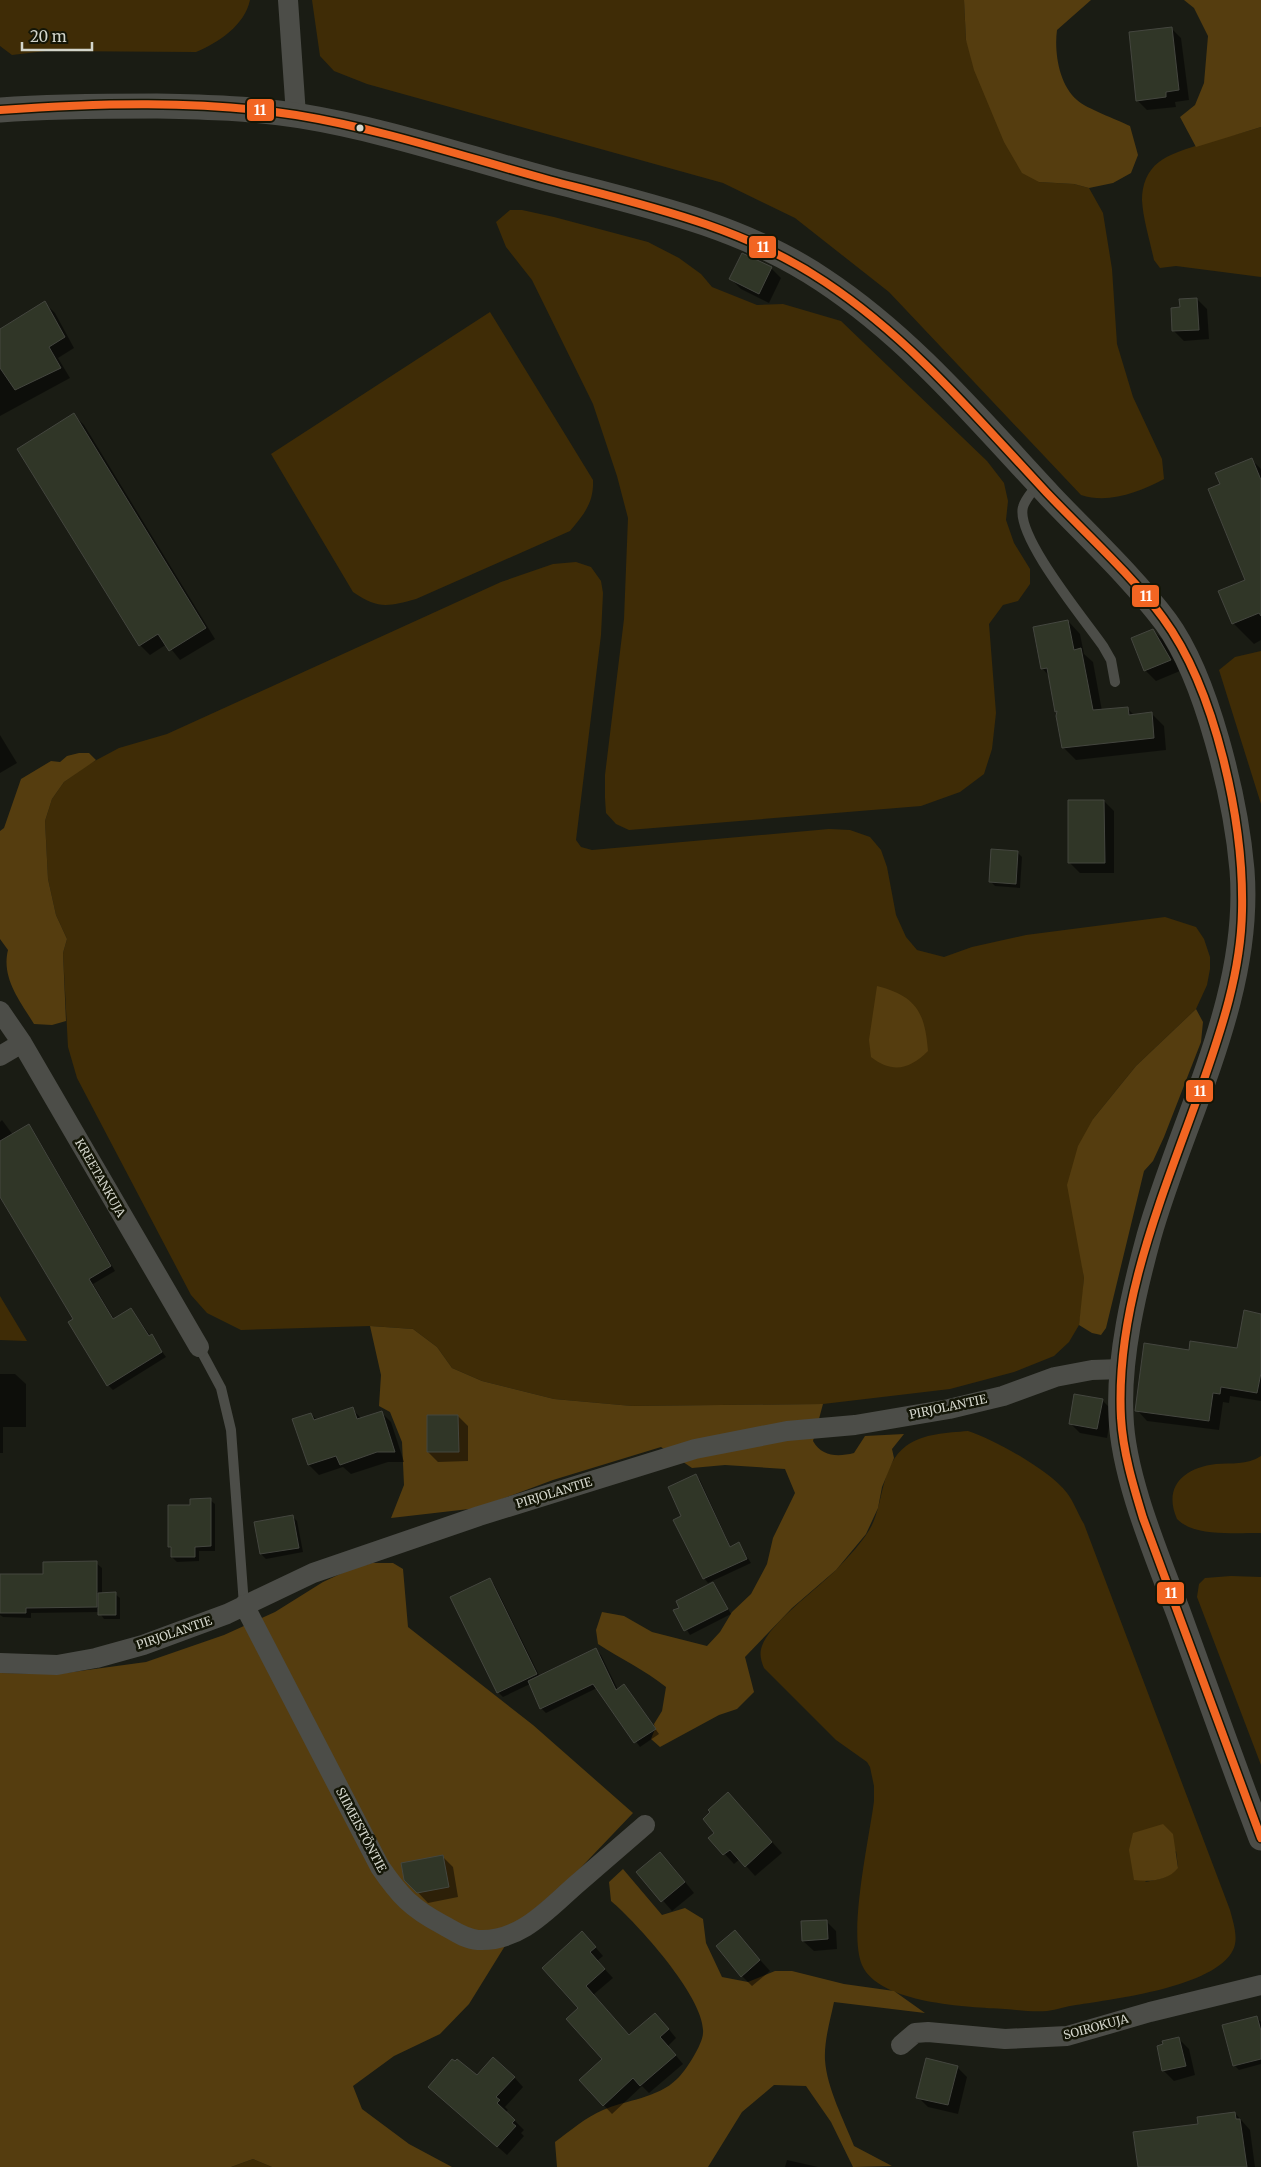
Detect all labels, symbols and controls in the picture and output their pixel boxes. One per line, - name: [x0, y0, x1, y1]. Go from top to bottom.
- scale bar: [22, 20, 92, 52]
- text: 20 m: [30, 27, 67, 46]
- line badge: 11: [246, 98, 275, 122]
- text: 11: [254, 101, 267, 119]
- unlabelled marker: [355, 123, 365, 133]
- line badge: 11: [748, 235, 777, 259]
- text: 11: [757, 238, 770, 256]
- line badge: 11: [1131, 584, 1160, 608]
- text: 11: [1140, 587, 1153, 605]
- line badge: 11: [1185, 1079, 1214, 1103]
- text: 11: [1194, 1082, 1207, 1100]
- street label: KREETANKUJA: [72, 1136, 129, 1220]
- street label: PIRJOLANTIE: [908, 1391, 988, 1422]
- street label: PIRJOLANTIE: [514, 1474, 594, 1511]
- line badge: 11: [1156, 1581, 1185, 1605]
- text: 11: [1165, 1584, 1178, 1602]
- street label: PIRJOLANTIE: [134, 1612, 214, 1652]
- street label: SIIMEISTÖNTIE: [333, 1785, 390, 1875]
- street label: SOIROKUJA: [1062, 2011, 1131, 2042]

